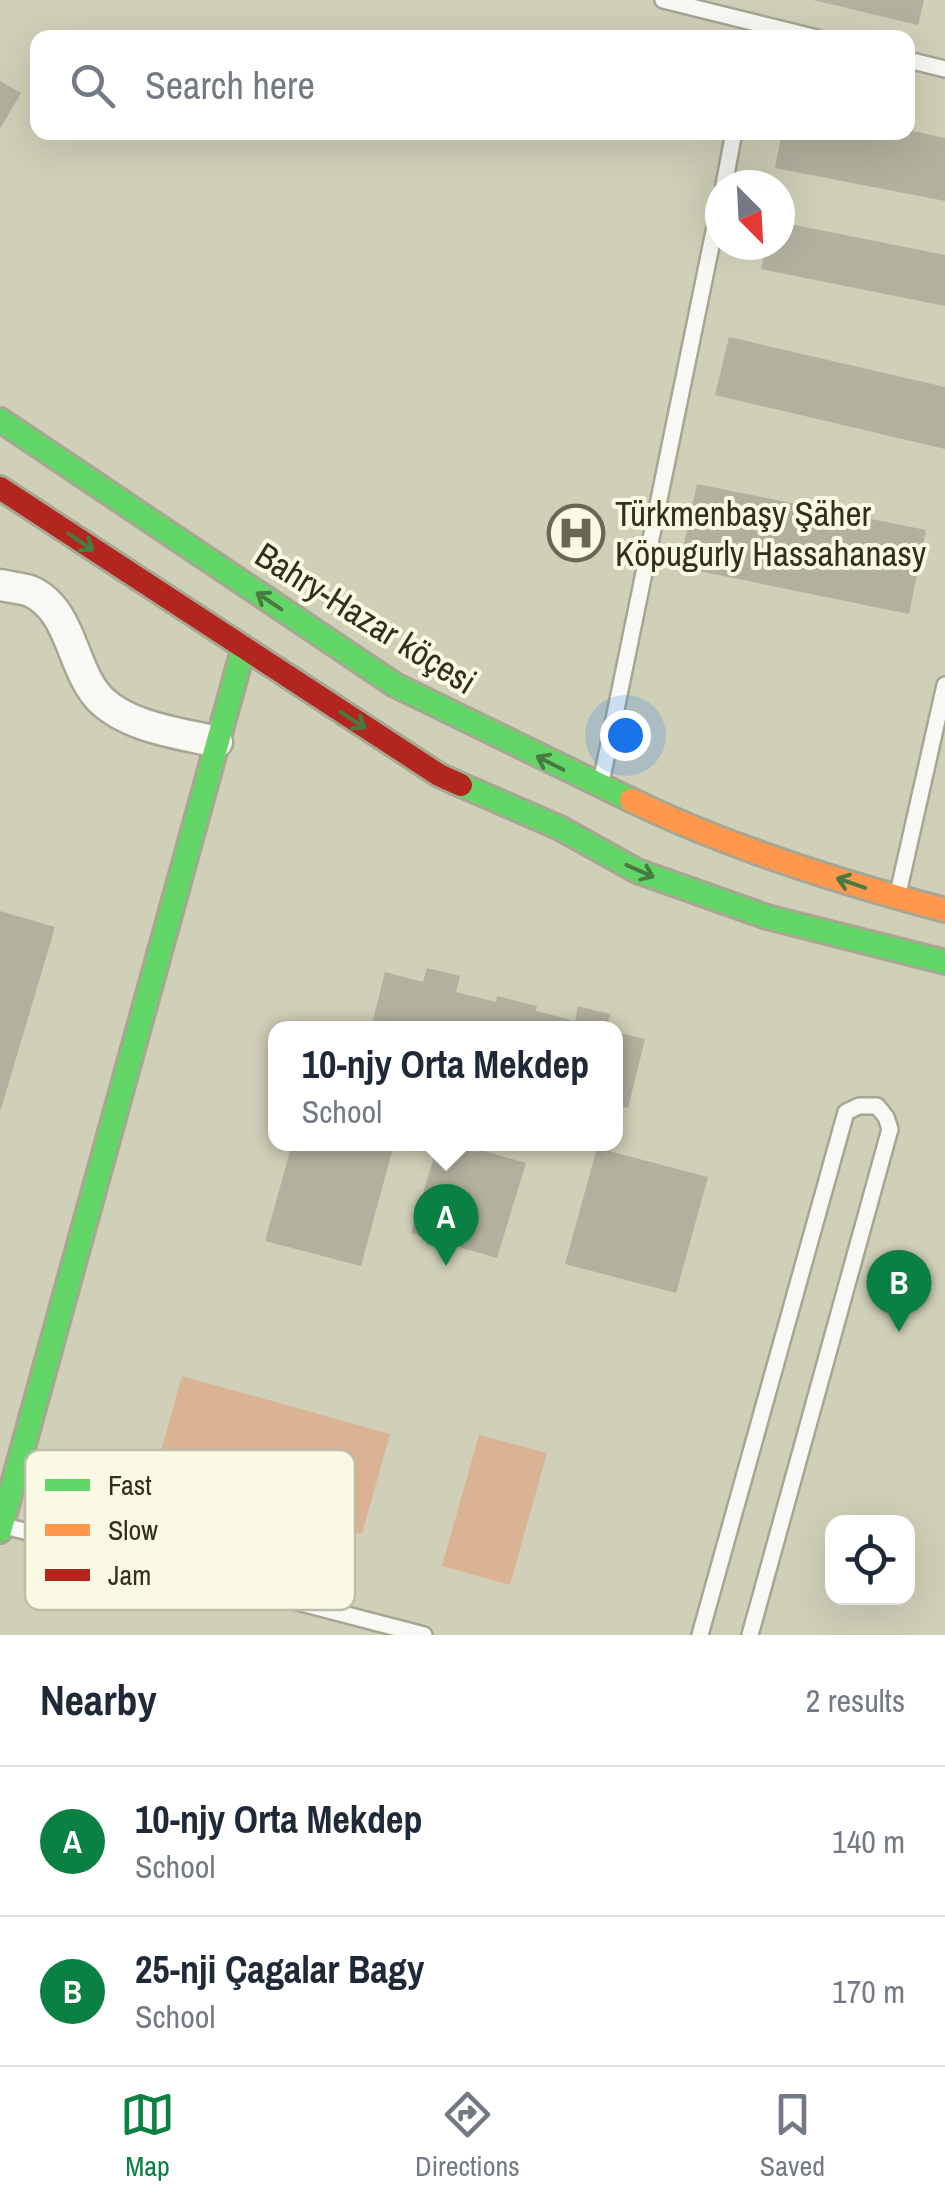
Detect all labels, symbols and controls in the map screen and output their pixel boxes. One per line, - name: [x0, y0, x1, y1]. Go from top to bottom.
- search box: [30, 30, 915, 140]
- icon: search: [65, 58, 120, 113]
- text: Search here: [145, 60, 315, 111]
- north arrow: [705, 170, 795, 260]
- place label: Türkmenbaşy Şäher Köpugurly Hassahanasy: [615, 490, 927, 577]
- hospital icon: Türkmenbaşy Şäher Köpugurly Hassahanasy: [546, 503, 606, 563]
- one-way arrow: [67, 531, 95, 552]
- street label: Bahry-Hazar köçesi: [247, 531, 485, 705]
- one-way arrow: [255, 590, 283, 611]
- one-way arrow: [338, 710, 367, 731]
- your location: [600, 710, 651, 761]
- one-way arrow: [536, 753, 565, 772]
- one-way arrow: [624, 863, 655, 881]
- one-way arrow: [836, 873, 868, 891]
- popup: [268, 1021, 623, 1151]
- text: 10-njy Orta Mekdep: [302, 1039, 589, 1090]
- text: School: [302, 1090, 382, 1133]
- pin: A: [414, 1184, 478, 1266]
- pin: B: [866, 1250, 932, 1332]
- legend: [25, 1450, 355, 1610]
- text: Fast: [108, 1466, 152, 1504]
- text: Slow: [108, 1511, 158, 1549]
- map controls: [825, 1515, 915, 1605]
- button: locate: [825, 1515, 915, 1605]
- text: Jam: [108, 1556, 151, 1594]
- text: Nearby: [40, 1672, 157, 1728]
- text: 2 results: [806, 1679, 905, 1722]
- text: 10-njy Orta Mekdep: [135, 1794, 422, 1845]
- text: A: [63, 1820, 82, 1863]
- text: 140 m: [832, 1820, 905, 1863]
- text: School: [135, 1845, 215, 1888]
- text: 25-nji Çagalar Bagy: [135, 1944, 424, 1995]
- text: B: [63, 1970, 82, 2013]
- text: 170 m: [832, 1970, 905, 2013]
- text: School: [135, 1995, 215, 2038]
- tab: Map: [120, 2087, 175, 2185]
- tab: Directions: [415, 2087, 520, 2185]
- tab: Saved: [760, 2087, 825, 2185]

